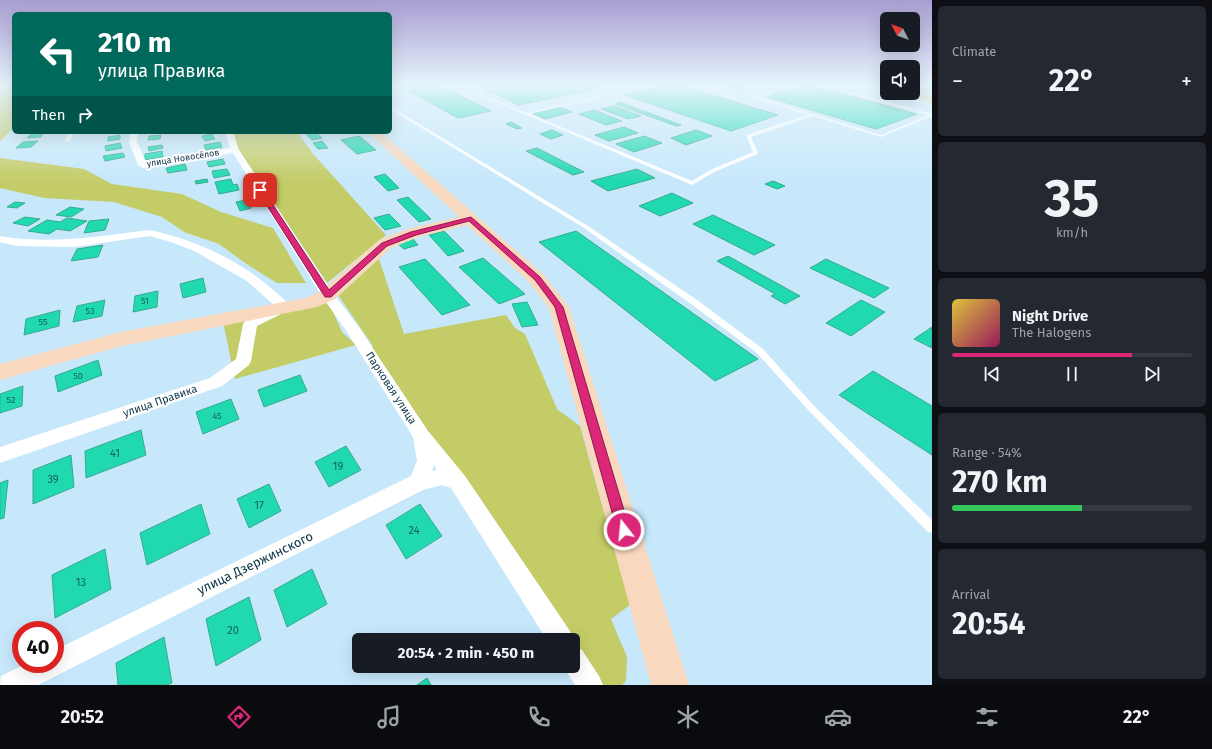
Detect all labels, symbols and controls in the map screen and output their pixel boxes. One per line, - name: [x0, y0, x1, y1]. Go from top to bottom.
- north arrow: [880, 12, 920, 52]
- map controls: [880, 12, 920, 100]
- text: 210 m: [98, 26, 172, 59]
- icon: left: [32, 28, 84, 80]
- text: Climate: [952, 44, 996, 59]
- text: улица Правика: [98, 60, 225, 82]
- button: sound: [880, 60, 920, 100]
- text: 22°: [1049, 63, 1095, 99]
- text: −: [952, 68, 963, 95]
- text: +: [1181, 68, 1192, 95]
- icon: right: [74, 104, 96, 126]
- text: Then: [32, 106, 66, 124]
- street label: улица Новосёлов: [146, 147, 220, 169]
- text: 35: [1045, 167, 1099, 230]
- pin: [243, 173, 277, 207]
- icon: arrive: [249, 179, 271, 201]
- text: km/h: [1056, 225, 1088, 240]
- house number: 51: [141, 296, 149, 306]
- house number: 53: [86, 306, 94, 316]
- text: Night Drive: [1012, 307, 1088, 325]
- house number: 55: [39, 317, 48, 327]
- text: The Halogens: [1012, 325, 1091, 340]
- street label: Парковая улица: [363, 349, 419, 427]
- icon: previous: [981, 363, 1003, 385]
- icon: pause: [1061, 363, 1083, 385]
- icon: next: [1141, 363, 1163, 385]
- house number: 50: [73, 371, 83, 381]
- street label: улица Правика: [121, 382, 199, 420]
- house number: 52: [7, 395, 15, 405]
- house number: 45: [212, 411, 222, 421]
- text: Range · 54%: [952, 445, 1022, 460]
- house number: 41: [110, 447, 120, 460]
- house number: 19: [333, 460, 343, 473]
- text: 270 km: [952, 464, 1048, 500]
- house number: 39: [47, 473, 59, 486]
- house number: 17: [254, 499, 264, 512]
- position arrow: [603, 509, 645, 551]
- house number: 24: [409, 524, 420, 537]
- street label: улица Дзержинского: [195, 528, 315, 598]
- house number: 13: [76, 576, 86, 589]
- text: Arrival: [952, 587, 990, 602]
- text: 20:54: [952, 606, 1026, 642]
- speed limit sign: 40: [12, 621, 64, 673]
- house number: 20: [227, 624, 239, 637]
- text: 20:54 · 2 min · 450 m: [398, 644, 534, 662]
- icon: directions: [225, 703, 253, 731]
- icon: music: [375, 703, 403, 731]
- icon: phone: [525, 703, 553, 731]
- icon: climate: [674, 703, 702, 731]
- icon: car: [824, 703, 852, 731]
- icon: filters: [973, 703, 1001, 731]
- text: 20:52: [61, 706, 104, 728]
- text: 22°: [1123, 706, 1151, 728]

